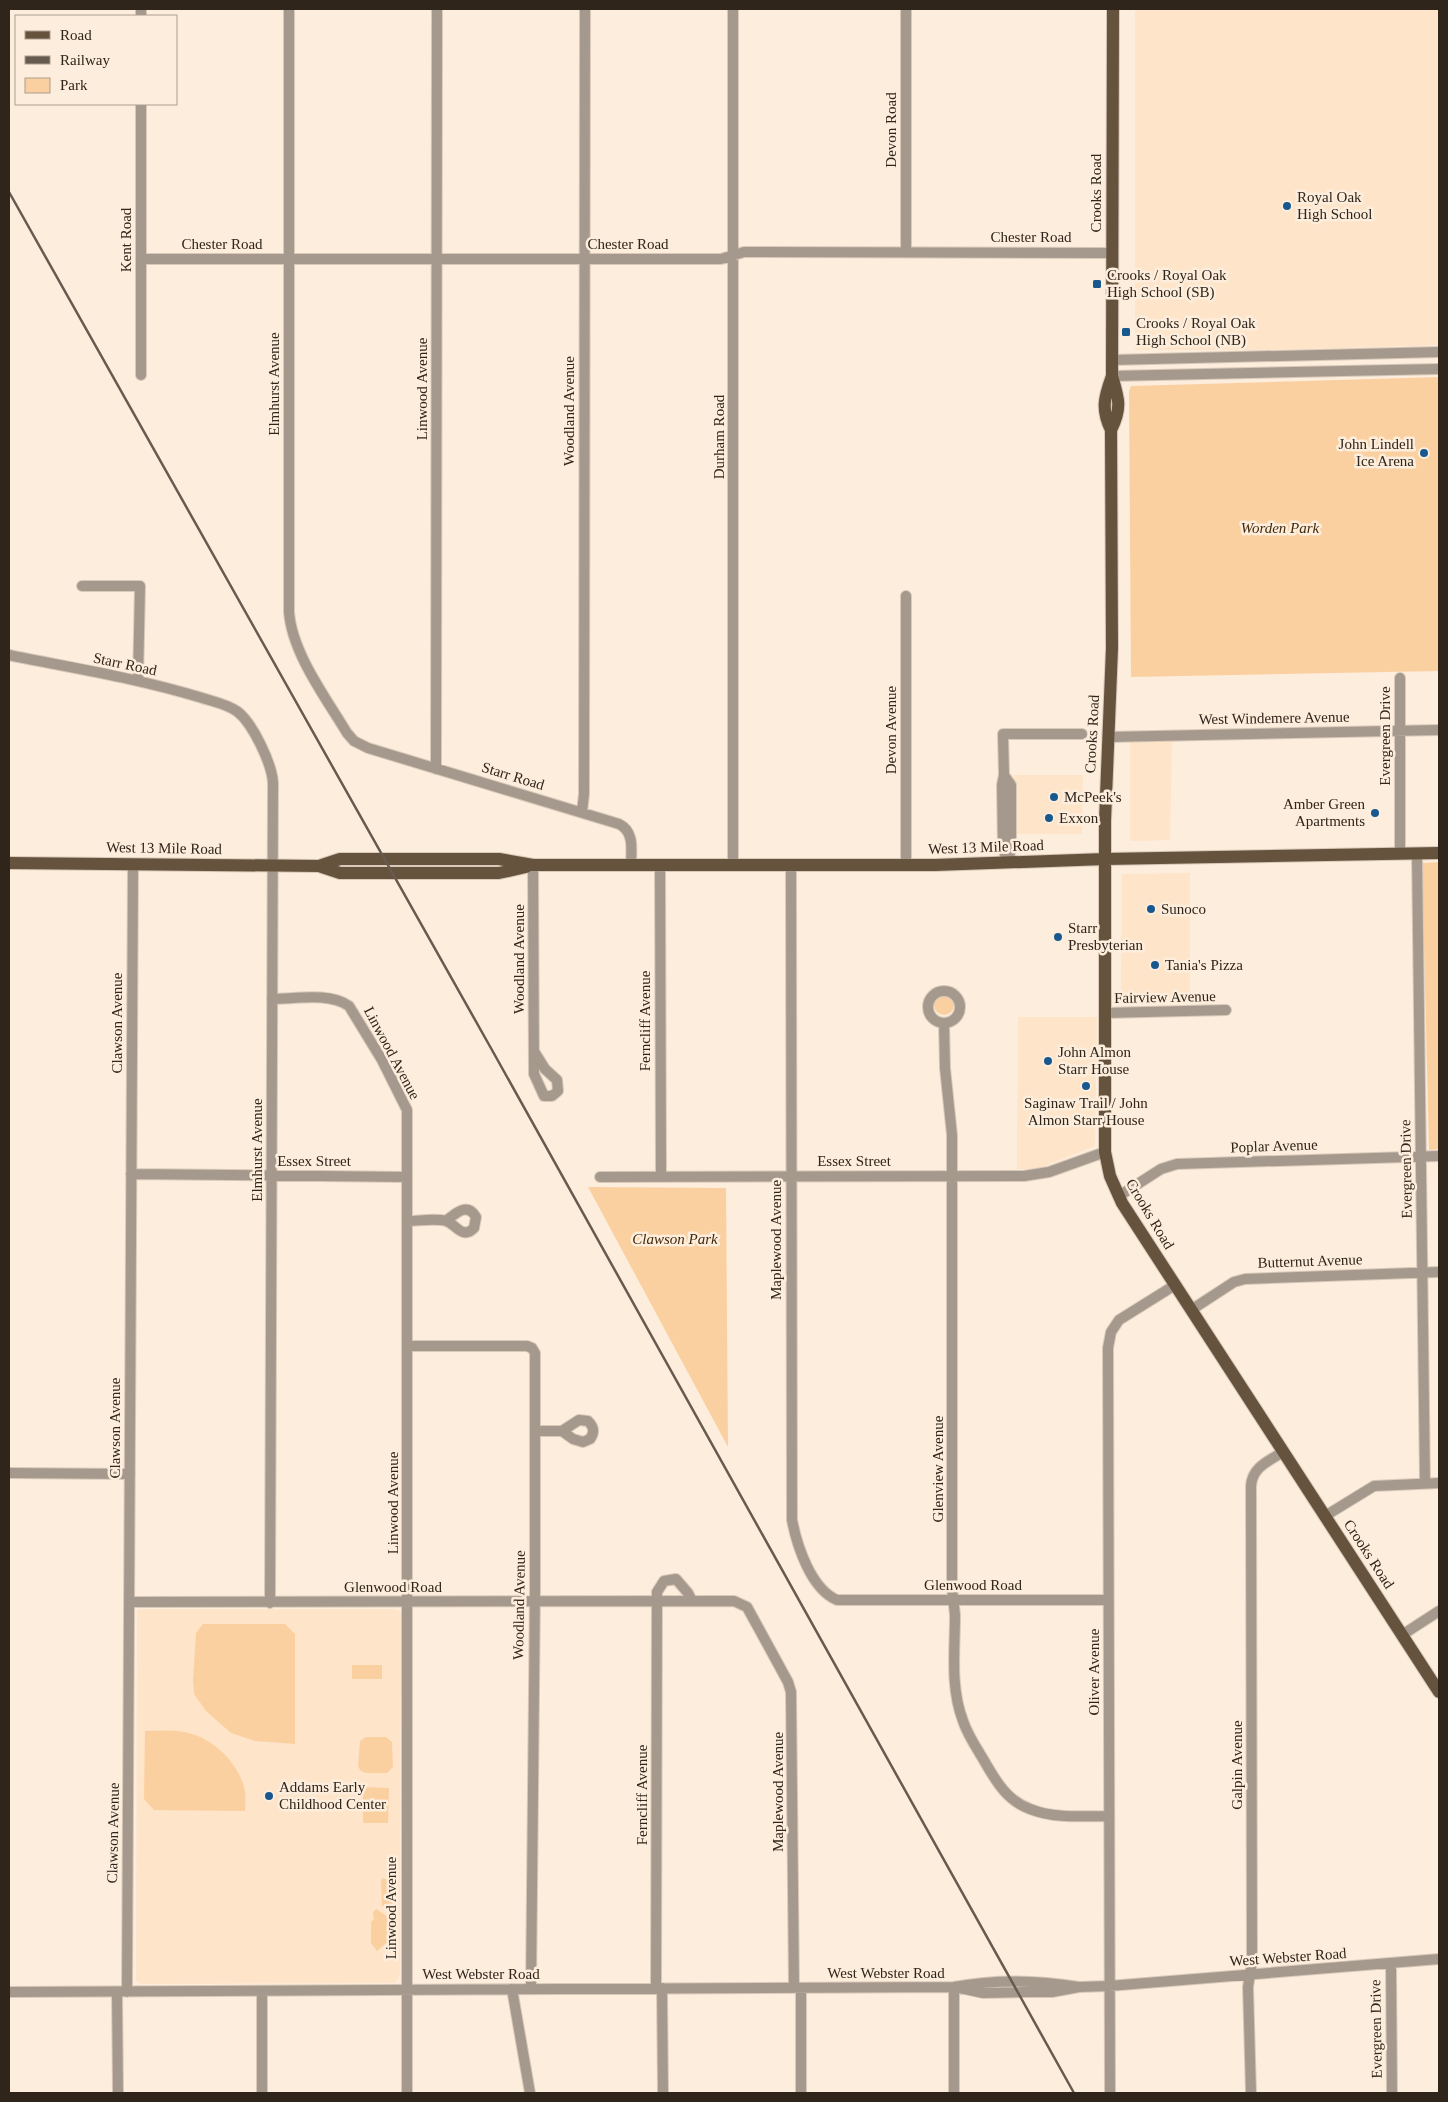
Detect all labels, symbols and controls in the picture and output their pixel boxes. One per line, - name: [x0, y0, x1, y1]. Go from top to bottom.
- legend: [15, 15, 178, 105]
- text: Road: [60, 27, 92, 43]
- text: Railway: [60, 52, 110, 68]
- text: Park: [60, 77, 88, 93]
- street label: Devon Road: [883, 92, 899, 168]
- street label: Crooks Road: [1088, 153, 1104, 232]
- place label: Royal Oak High School: [1297, 189, 1372, 222]
- marker: Royal Oak High School: [1281, 200, 1293, 212]
- street label: Kent Road: [118, 207, 134, 272]
- street label: Chester Road: [990, 229, 1072, 245]
- street label: Chester Road: [181, 236, 263, 252]
- street label: Chester Road: [587, 236, 669, 252]
- place label: Crooks / Royal Oak High School (SB): [1107, 267, 1227, 301]
- marker: Crooks / Royal Oak High School (SB): [1091, 278, 1103, 290]
- place label: Crooks / Royal Oak High School (NB): [1136, 315, 1256, 349]
- marker: Crooks / Royal Oak High School (NB): [1120, 326, 1132, 338]
- street label: Elmhurst Avenue: [266, 332, 282, 436]
- street label: Linwood Avenue: [414, 337, 430, 440]
- street label: Woodland Avenue: [561, 356, 577, 466]
- street label: Durham Road: [711, 394, 727, 479]
- place label: John Lindell Ice Arena: [1339, 436, 1414, 469]
- marker: John Lindell Ice Arena: [1418, 447, 1430, 459]
- park label: Worden Park: [1241, 520, 1320, 536]
- street label: Starr Road: [92, 649, 159, 679]
- street label: Devon Avenue: [883, 685, 899, 774]
- street label: Evergreen Drive: [1377, 686, 1393, 786]
- street label: Crooks Road: [1082, 694, 1102, 774]
- street label: West Windemere Avenue: [1198, 709, 1350, 727]
- street label: Starr Road: [480, 759, 547, 793]
- place label: McPeek's: [1064, 789, 1122, 805]
- marker: McPeek's: [1048, 791, 1060, 803]
- place label: Amber Green Apartments: [1283, 796, 1365, 829]
- marker: Amber Green Apartments: [1369, 807, 1381, 819]
- place label: Exxon: [1059, 810, 1099, 826]
- marker: Exxon: [1043, 812, 1055, 824]
- street label: West 13 Mile Road: [928, 837, 1045, 857]
- street label: West 13 Mile Road: [106, 839, 223, 857]
- place label: Sunoco: [1161, 901, 1206, 917]
- marker: Sunoco: [1145, 903, 1157, 915]
- street label: Woodland Avenue: [511, 904, 527, 1014]
- place label: Starr Presbyterian: [1068, 920, 1143, 953]
- marker: Starr Presbyterian: [1052, 931, 1064, 943]
- place label: Tania's Pizza: [1165, 957, 1243, 973]
- marker: Tania's Pizza: [1149, 959, 1161, 971]
- street label: Ferncliff Avenue: [637, 970, 653, 1071]
- street label: Clawson Avenue: [109, 972, 125, 1073]
- street label: Fairview Avenue: [1114, 988, 1216, 1006]
- street label: Linwood Avenue: [361, 1004, 423, 1102]
- place label: John Almon Starr House: [1058, 1044, 1131, 1077]
- marker: John Almon Starr House: [1042, 1055, 1054, 1067]
- marker: Saginaw Trail / John Almon Starr House: [1080, 1080, 1092, 1092]
- place label: Saginaw Trail / John Almon Starr House: [1024, 1095, 1148, 1128]
- street label: Elmhurst Avenue: [249, 1098, 265, 1202]
- street label: Evergreen Drive: [1397, 1119, 1415, 1219]
- street label: Poplar Avenue: [1230, 1136, 1318, 1156]
- street label: Essex Street: [277, 1153, 352, 1169]
- street label: Essex Street: [817, 1153, 892, 1169]
- street label: Crooks Road: [1123, 1176, 1177, 1252]
- street label: Maplewood Avenue: [768, 1180, 784, 1300]
- park label: Clawson Park: [632, 1231, 718, 1247]
- street label: Butternut Avenue: [1257, 1251, 1363, 1271]
- street label: Clawson Avenue: [107, 1377, 123, 1478]
- street label: Glenview Avenue: [930, 1415, 946, 1522]
- street label: Linwood Avenue: [385, 1451, 401, 1554]
- street label: Crooks Road: [1341, 1517, 1397, 1592]
- street label: Woodland Avenue: [510, 1550, 528, 1660]
- street label: Glenwood Road: [924, 1577, 1022, 1593]
- street label: Glenwood Road: [344, 1579, 442, 1595]
- street label: Oliver Avenue: [1086, 1628, 1102, 1715]
- street label: Galpin Avenue: [1229, 1720, 1245, 1810]
- street label: Maplewood Avenue: [770, 1732, 786, 1852]
- street label: Ferncliff Avenue: [634, 1744, 650, 1845]
- place label: Addams Early Childhood Center: [279, 1779, 386, 1812]
- street label: Clawson Avenue: [104, 1782, 122, 1884]
- marker: Addams Early Childhood Center: [263, 1790, 275, 1802]
- street label: Linwood Avenue: [383, 1856, 399, 1959]
- street label: West Webster Road: [1229, 1945, 1348, 1969]
- street label: West Webster Road: [827, 1965, 945, 1981]
- street label: West Webster Road: [422, 1966, 540, 1982]
- street label: Evergreen Drive: [1367, 1979, 1385, 2079]

